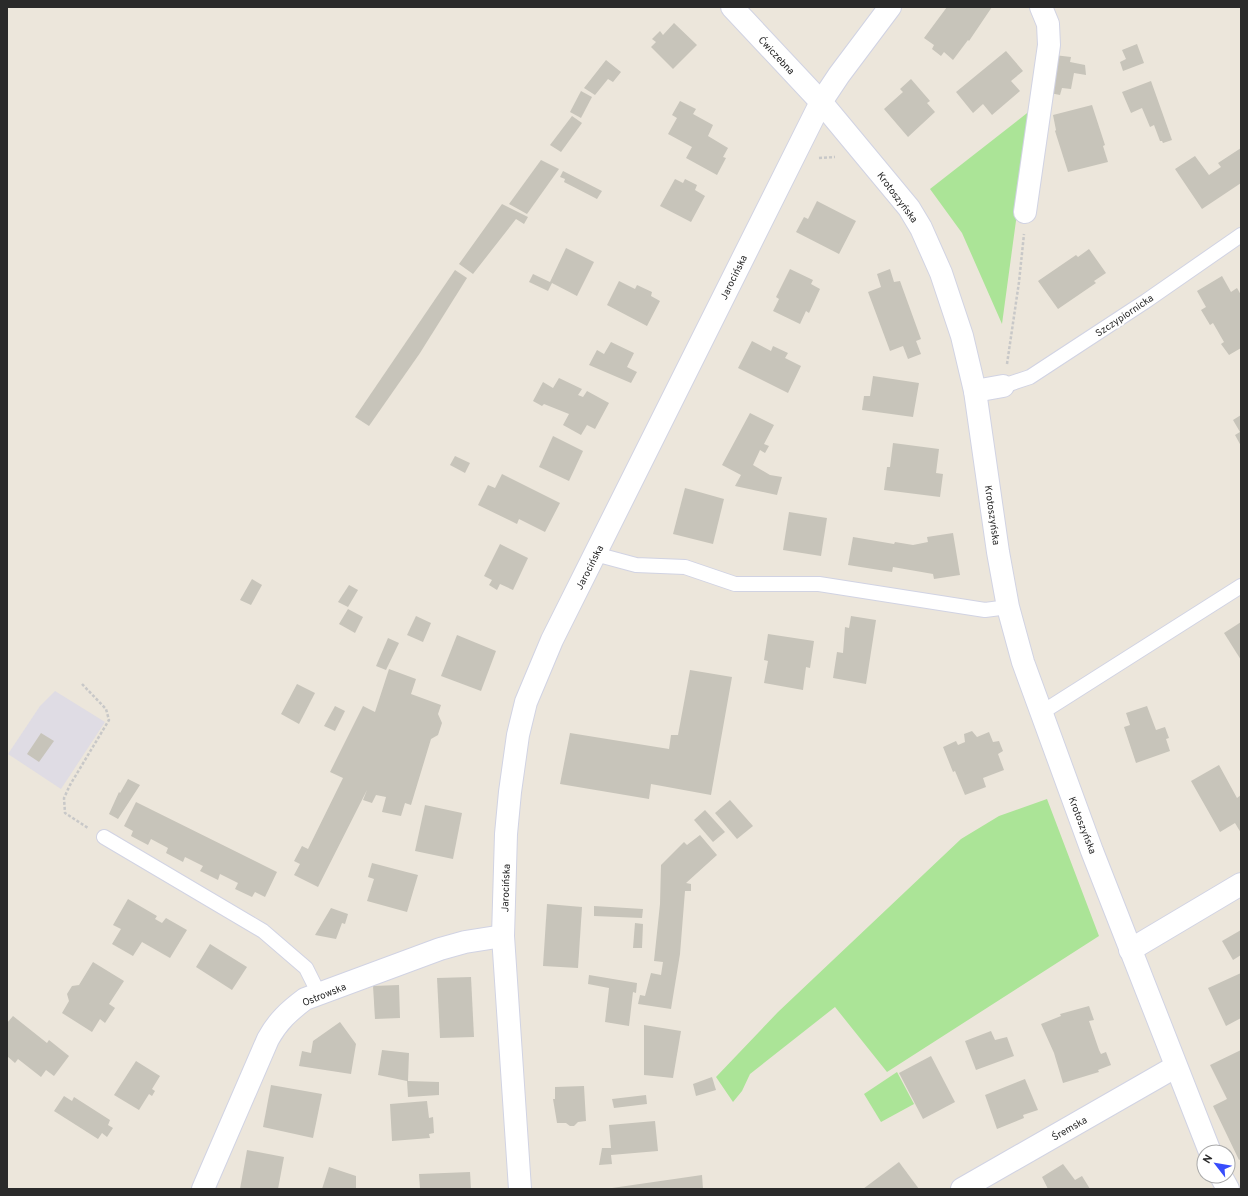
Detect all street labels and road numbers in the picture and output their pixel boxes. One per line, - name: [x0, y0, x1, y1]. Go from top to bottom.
- street label: Ćwiczebna: [755, 34, 797, 78]
- street label: Krotoszyńska: [873, 170, 920, 226]
- street label: Jarocińska: [718, 253, 751, 302]
- street label: Szczypiornicka: [1093, 292, 1156, 340]
- street label: Krotoszyńska: [981, 484, 1002, 546]
- street label: Jarocińska: [574, 543, 607, 592]
- street label: Krotoszyńska: [1065, 795, 1098, 856]
- street label: Jarocińska: [499, 864, 514, 912]
- street label: Ostrowska: [301, 981, 348, 1010]
- street label: Śremska: [1050, 1114, 1090, 1145]

